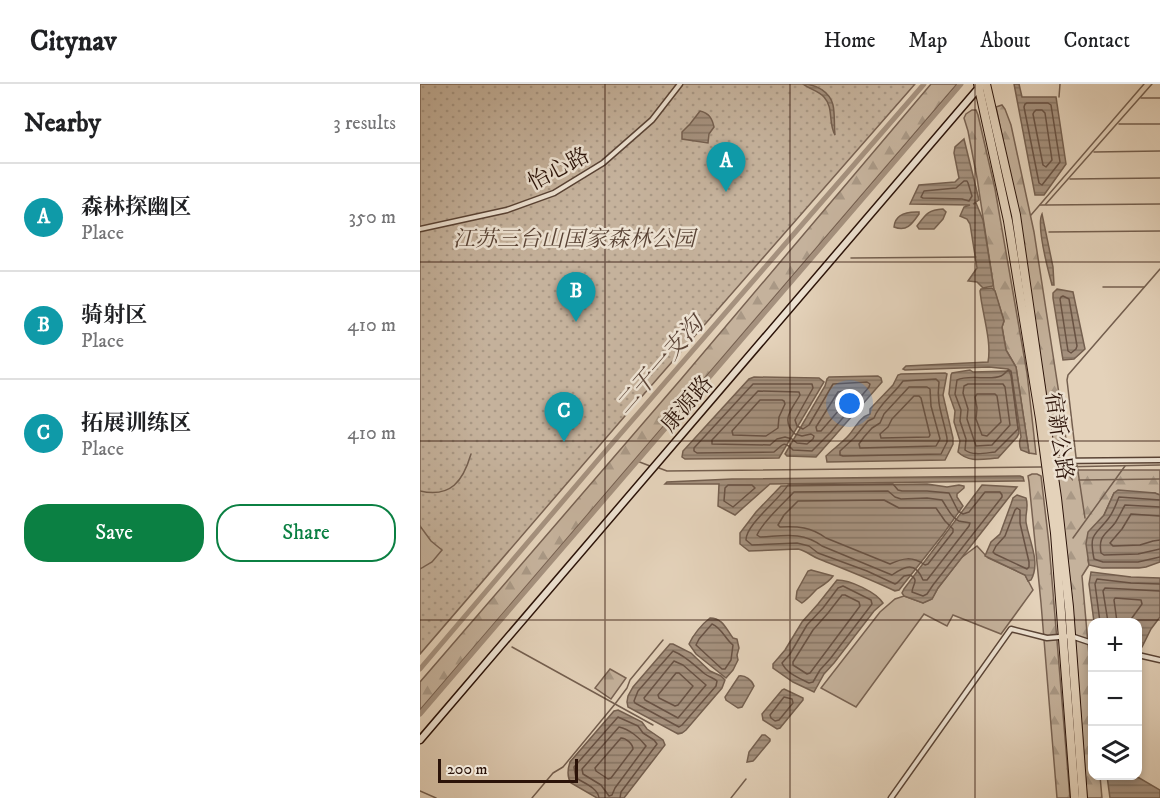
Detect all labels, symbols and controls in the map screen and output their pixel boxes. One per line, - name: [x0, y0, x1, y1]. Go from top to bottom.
- text: Citynav: [30, 24, 117, 59]
- text: Home: [824, 28, 876, 54]
- text: Map: [909, 28, 947, 54]
- text: About: [980, 28, 1031, 54]
- text: Contact: [1064, 28, 1130, 54]
- text: Nearby: [24, 107, 101, 140]
- text: 3 results: [333, 111, 396, 136]
- street label: 怡心路: [523, 142, 594, 197]
- pin: A: [706, 142, 746, 192]
- text: 森林探幽区: [81, 194, 191, 221]
- text: A: [37, 205, 50, 230]
- text: 350 m: [349, 205, 396, 230]
- text: Place: [81, 221, 124, 246]
- park label: 江苏三台山国家森林公园: [453, 226, 698, 253]
- pin: B: [556, 272, 596, 322]
- text: 骑射区: [81, 302, 147, 329]
- water label: 二干一支沟: [609, 308, 713, 421]
- text: B: [37, 313, 50, 338]
- text: 410 m: [347, 313, 396, 338]
- text: Place: [81, 329, 124, 354]
- street label: 康源路: [655, 370, 719, 438]
- your location: [835, 389, 864, 418]
- street label: 宿新公路: [1039, 391, 1078, 482]
- pin: C: [544, 392, 584, 442]
- text: 拓展训练区: [81, 410, 191, 437]
- text: C: [37, 421, 50, 446]
- text: 410 m: [347, 421, 396, 446]
- text: Place: [81, 437, 124, 462]
- button: Save: [24, 504, 204, 562]
- button: Share: [216, 504, 396, 562]
- map controls: [1088, 618, 1142, 780]
- button: +: [1088, 618, 1142, 672]
- button: −: [1088, 672, 1142, 726]
- button: layers: [1088, 726, 1142, 780]
- scale bar: [438, 756, 578, 784]
- text: 200 m: [447, 759, 488, 779]

